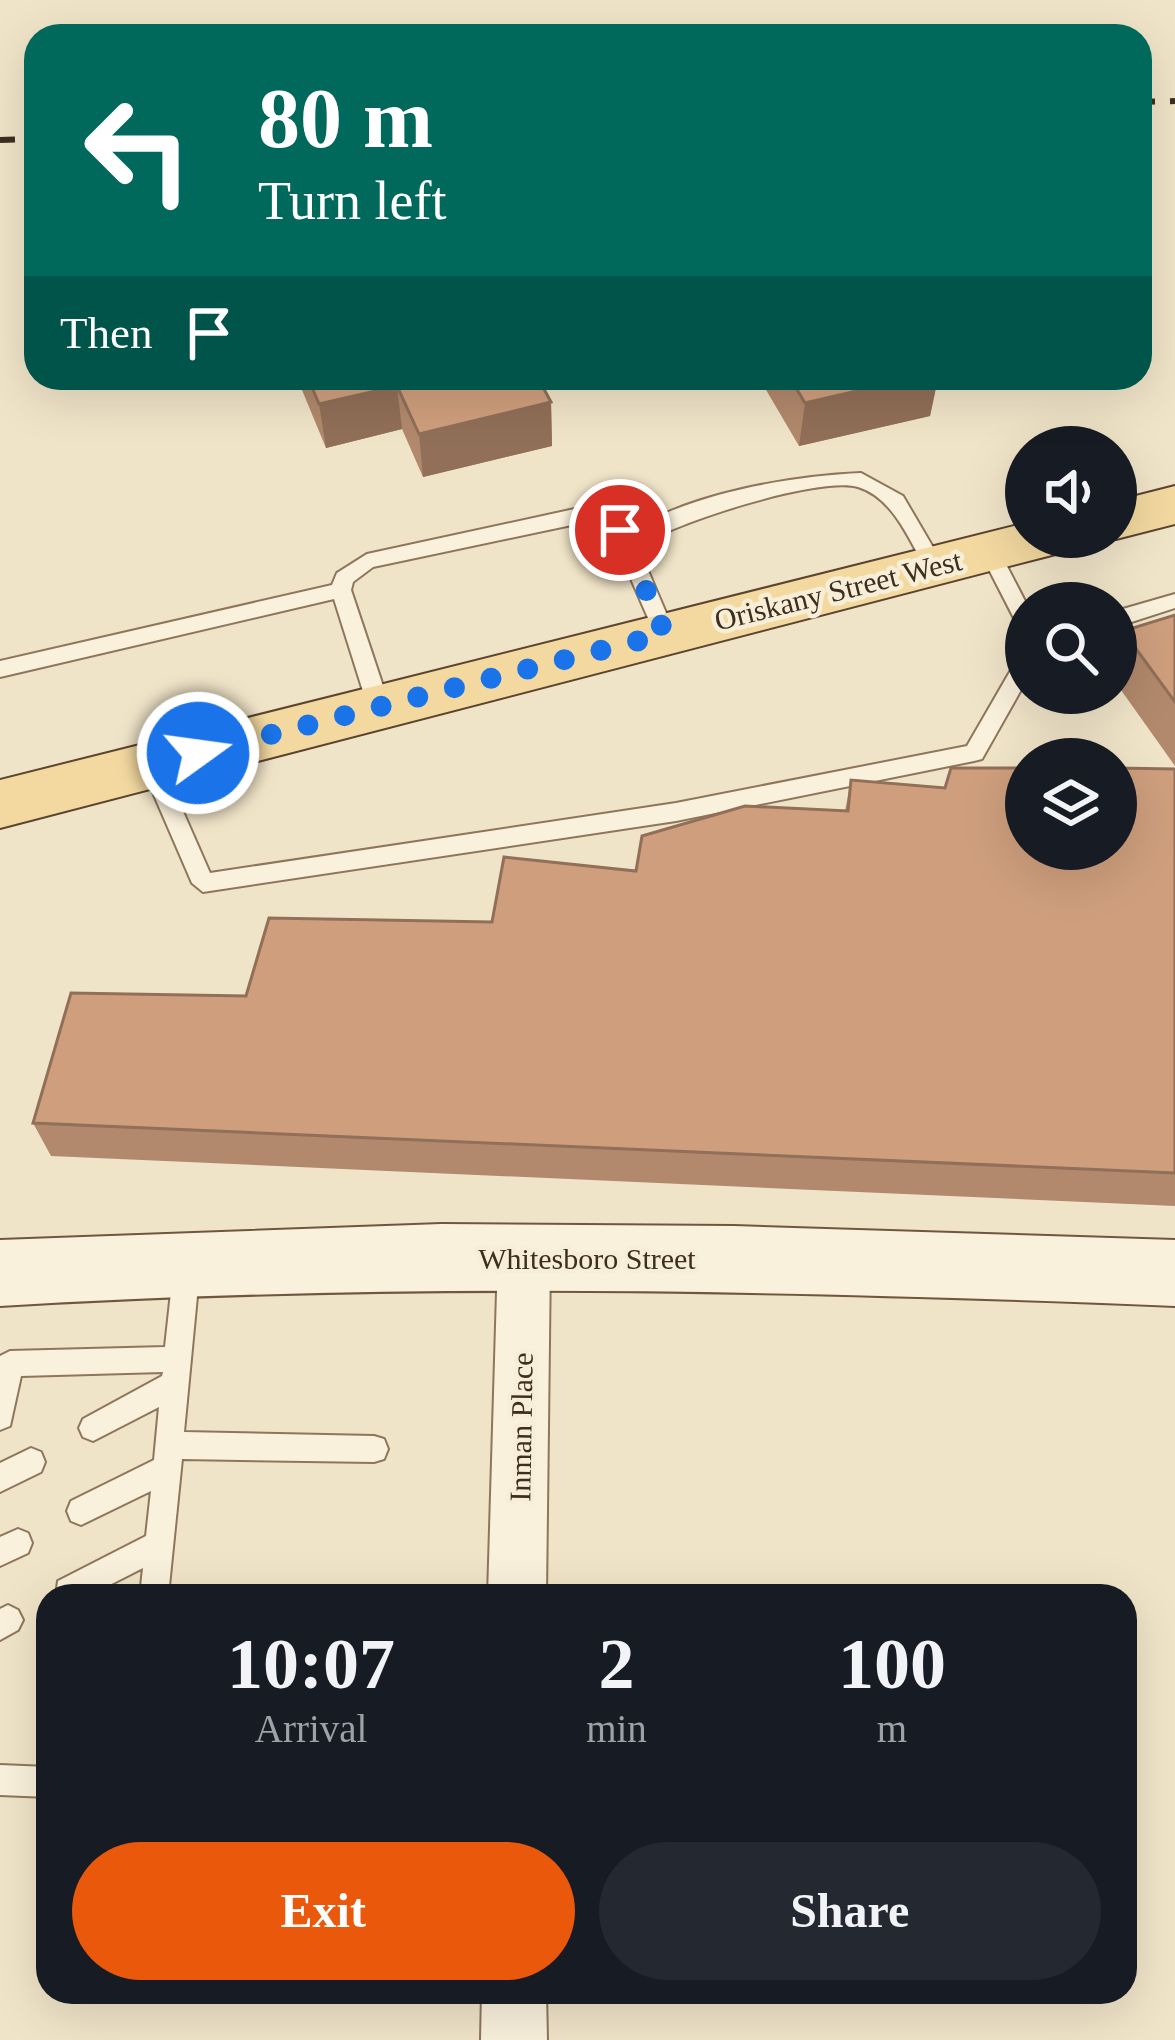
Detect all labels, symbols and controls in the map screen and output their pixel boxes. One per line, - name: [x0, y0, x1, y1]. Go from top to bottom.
- icon: left: [60, 72, 216, 228]
- text: 80 m: [258, 72, 433, 165]
- text: Turn left: [258, 171, 447, 231]
- icon: arrive: [176, 300, 242, 366]
- text: Then: [60, 308, 152, 358]
- map controls: [1005, 426, 1137, 870]
- button: sound: [1005, 426, 1137, 558]
- pin: [569, 479, 671, 581]
- icon: arrive: [587, 497, 653, 563]
- street label: Oriskany Street West: [711, 543, 966, 637]
- button: search: [1005, 582, 1137, 714]
- position arrow: [135, 690, 261, 816]
- button: layers: [1005, 738, 1137, 870]
- street label: Whitesboro Street: [478, 1242, 696, 1275]
- street label: Inman Place: [503, 1352, 539, 1502]
- text: 10:07: [227, 1624, 395, 1704]
- text: 2: [598, 1624, 634, 1704]
- text: 100: [838, 1624, 946, 1704]
- text: Arrival: [255, 1707, 367, 1750]
- text: min: [586, 1707, 647, 1750]
- text: m: [877, 1707, 907, 1750]
- button: Exit: [72, 1842, 575, 1980]
- button: Share: [599, 1842, 1101, 1980]

